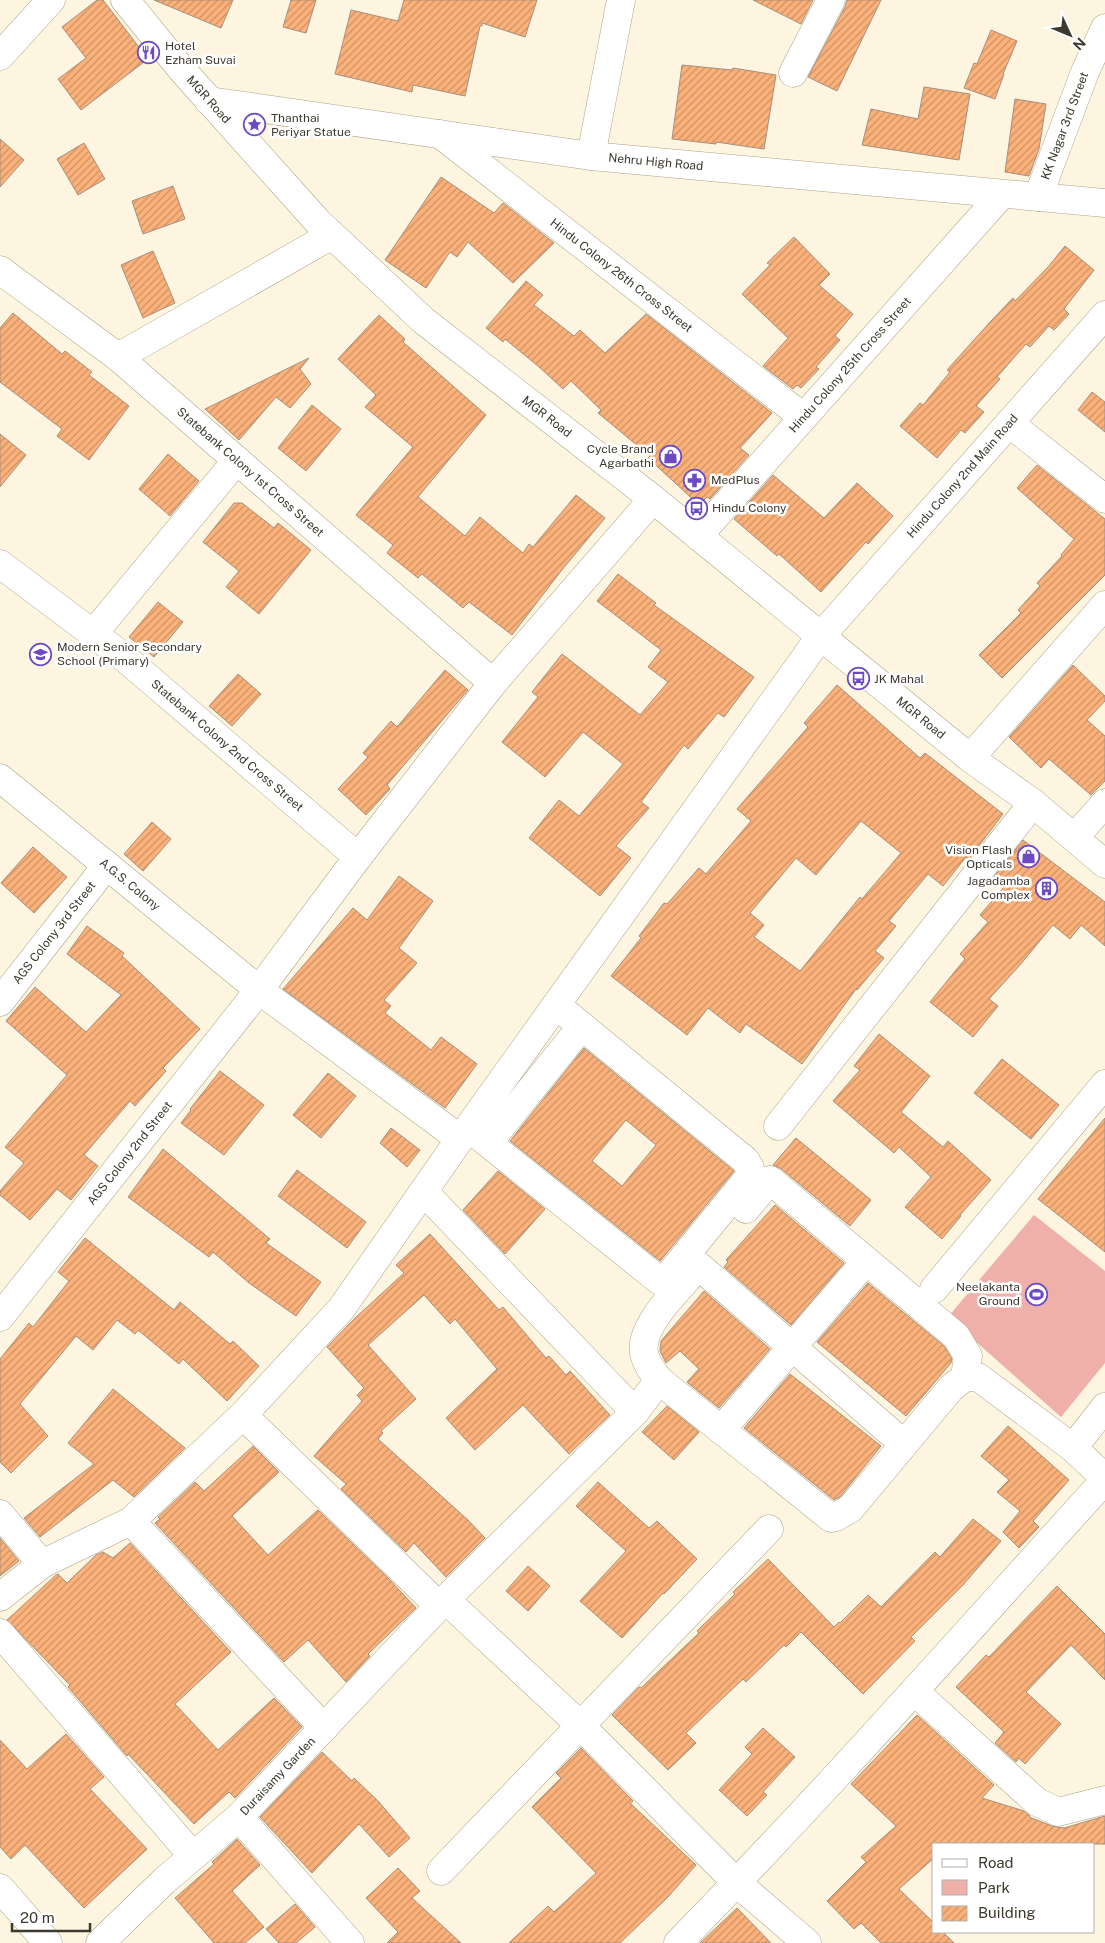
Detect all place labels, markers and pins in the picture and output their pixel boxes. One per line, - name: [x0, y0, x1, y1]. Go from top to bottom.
- place label: Hotel Ezham Suvai: [165, 39, 236, 67]
- restaurant icon: Hotel Ezham Suvai: [137, 41, 161, 65]
- place label: Thanthai Periyar Statue: [271, 111, 351, 139]
- place icon: Thanthai Periyar Statue: [243, 113, 267, 137]
- place label: Cycle Brand Agarbathi: [587, 442, 654, 470]
- shop icon: Cycle Brand Agarbathi: [658, 444, 682, 468]
- pharmacy icon: MedPlus: [683, 468, 707, 492]
- place label: MedPlus: [711, 473, 760, 487]
- bus stop icon: Hindu Colony: [684, 496, 708, 520]
- place label: Hindu Colony: [712, 501, 787, 515]
- place label: Modern Senior Secondary School (Primary): [57, 640, 203, 668]
- school or university icon: Modern Senior Secondary School (Primary): [29, 642, 53, 666]
- bus stop icon: JK Mahal: [846, 667, 870, 691]
- place label: JK Mahal: [874, 672, 925, 686]
- place label: Vision Flash Opticals: [945, 843, 1012, 871]
- shop icon: Vision Flash Opticals: [1016, 845, 1040, 869]
- place label: Jagadamba Complex: [967, 874, 1030, 902]
- building icon: Jagadamba Complex: [1034, 876, 1058, 900]
- place label: Neelakanta Ground: [956, 1280, 1020, 1308]
- sports icon: Neelakanta Ground: [1024, 1282, 1048, 1306]

